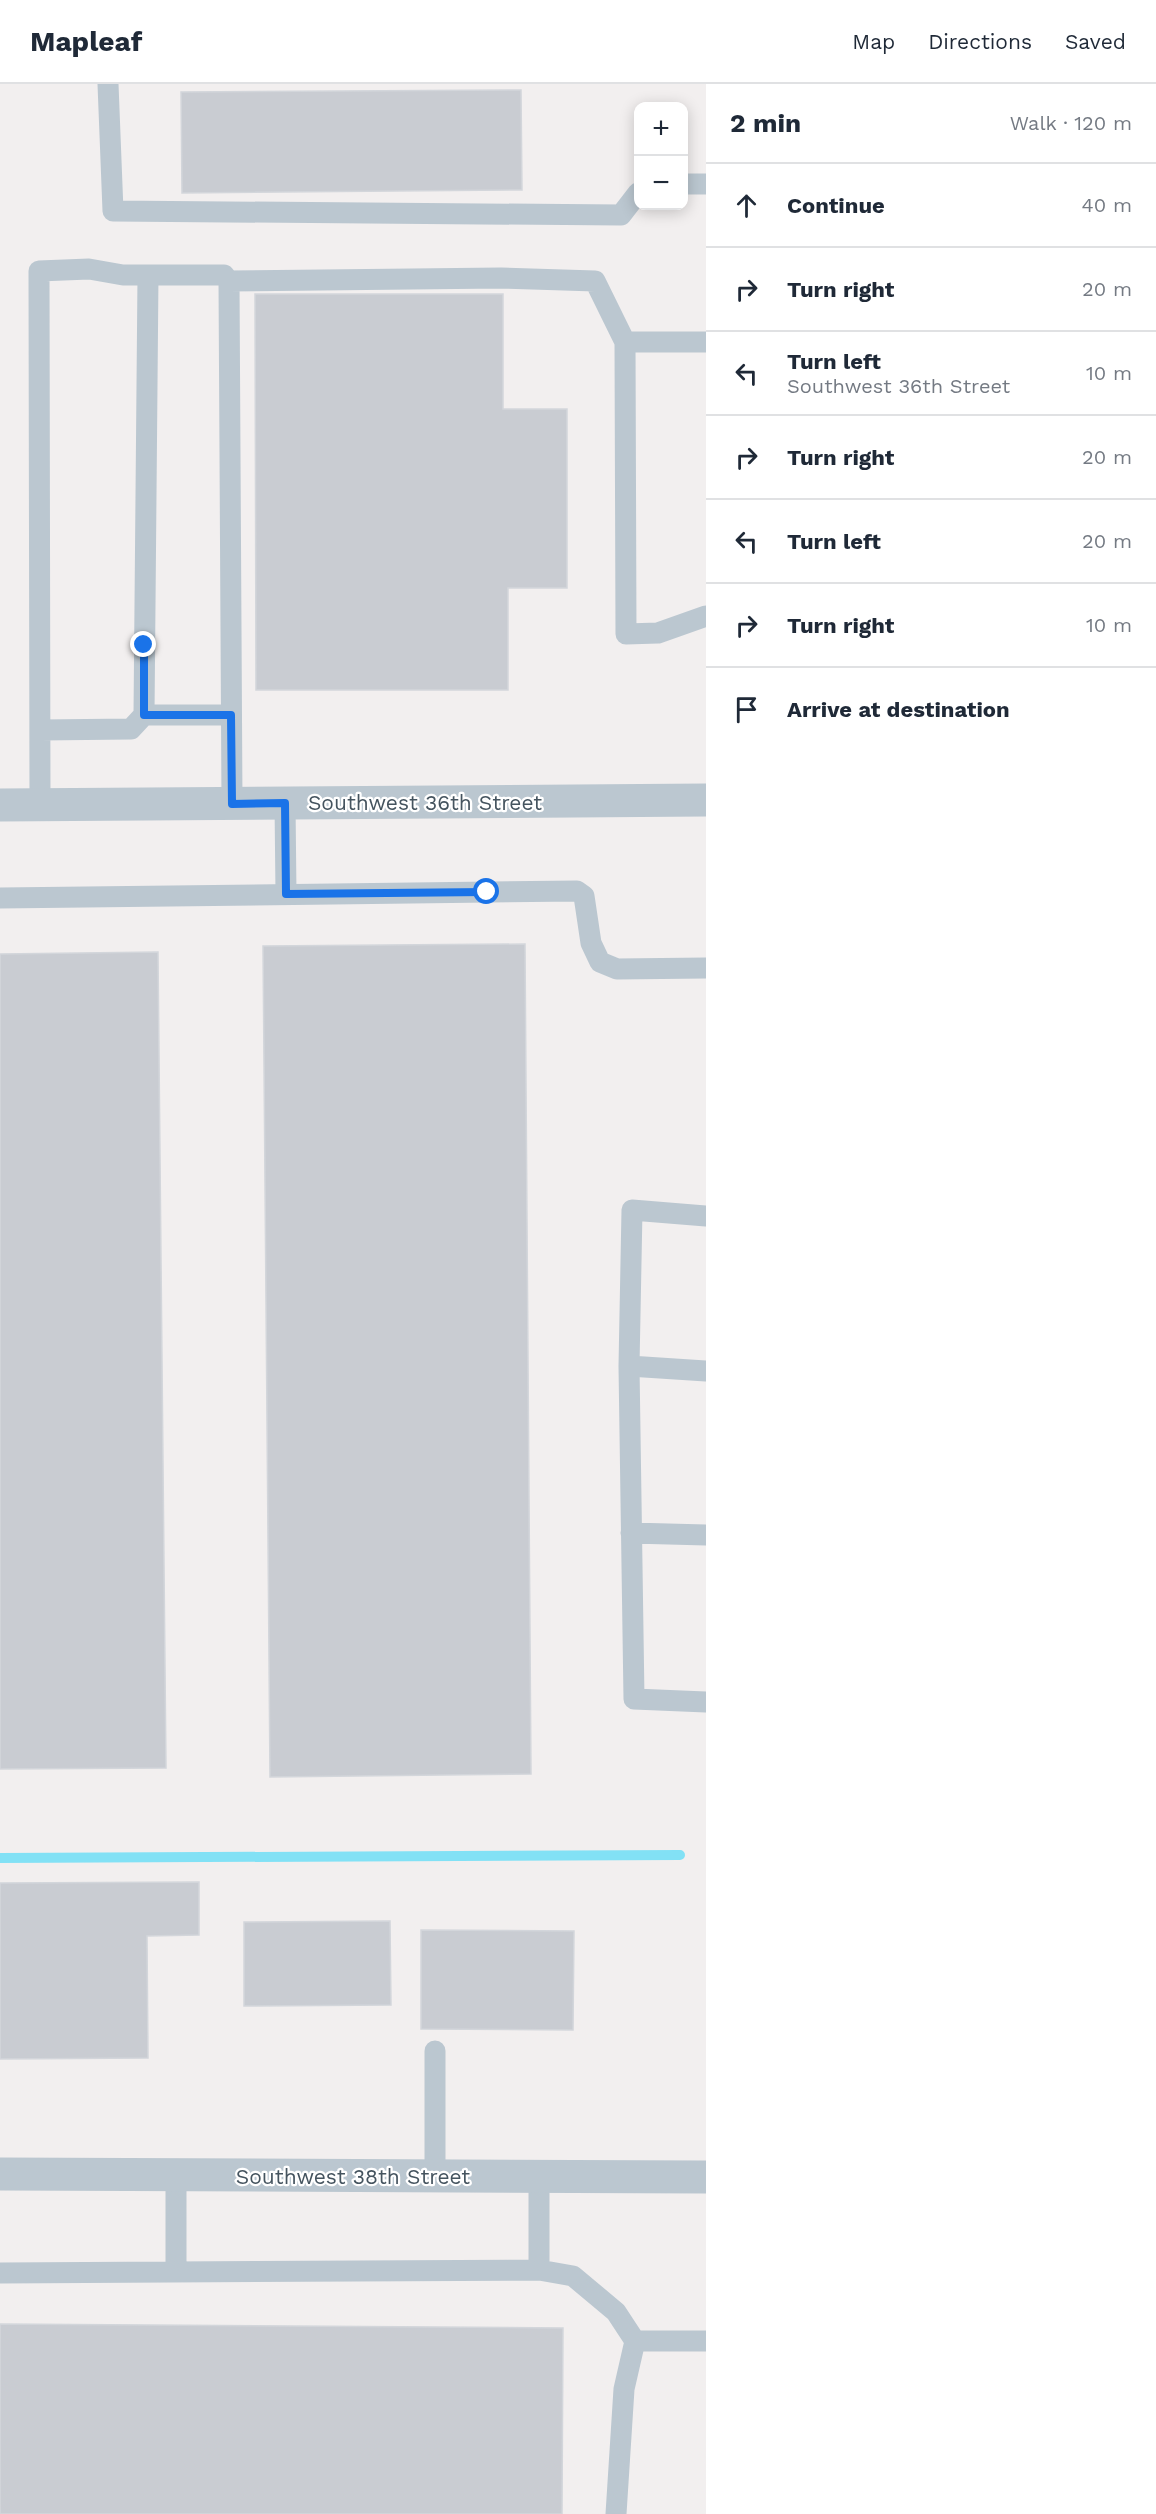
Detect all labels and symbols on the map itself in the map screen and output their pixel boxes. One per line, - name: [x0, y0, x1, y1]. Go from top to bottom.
- route end: [130, 631, 156, 657]
- street label: Southwest 36th Street: [308, 790, 542, 815]
- route start: [473, 878, 499, 904]
- street label: Southwest 38th Street: [236, 2164, 470, 2189]

